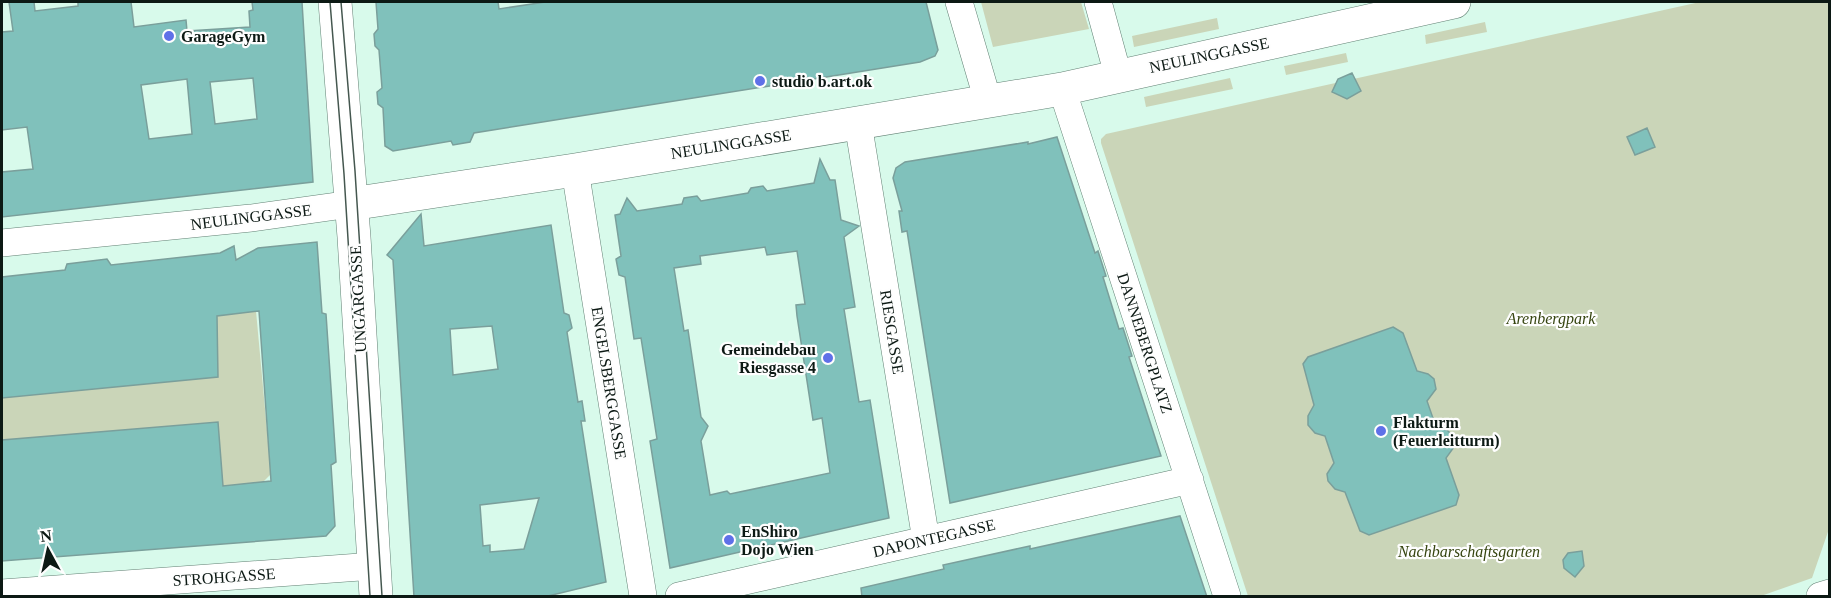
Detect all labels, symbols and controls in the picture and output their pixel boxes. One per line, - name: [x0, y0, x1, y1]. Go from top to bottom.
- place label: GarageGym: [181, 28, 266, 46]
- marker: GarageGym: [162, 29, 176, 43]
- street label: NEULINGGASSE: [1148, 34, 1270, 76]
- place label: studio b.art.ok: [772, 73, 872, 90]
- marker: studio b.art.ok: [753, 74, 767, 88]
- street label: NEULINGGASSE: [670, 126, 792, 162]
- street label: NEULINGGASSE: [190, 201, 312, 233]
- street label: UNGARGASSE: [347, 245, 369, 353]
- street label: DANNEBERGPLATZ: [1114, 271, 1176, 415]
- street label: RIESGASSE: [877, 289, 907, 375]
- street label: ENGELSBERGGASSE: [589, 305, 629, 461]
- park label: Arenbergpark: [1506, 310, 1596, 328]
- place label: Gemeindebau Riesgasse 4: [721, 341, 816, 377]
- marker: Gemeindebau Riesgasse 4: [821, 351, 835, 365]
- place label: Flakturm (Feuerleitturm): [1393, 414, 1500, 450]
- marker: Flakturm (Feuerleitturm): [1374, 424, 1388, 438]
- street label: DAPONTEGASSE: [871, 516, 997, 560]
- north arrow: [18, 520, 78, 580]
- place label: EnShiro Dojo Wien: [741, 523, 814, 559]
- text: N: [39, 526, 53, 545]
- marker: EnShiro Dojo Wien: [722, 533, 736, 547]
- park label: Nachbarschaftsgarten: [1397, 543, 1540, 561]
- street label: STROHGASSE: [172, 565, 276, 589]

